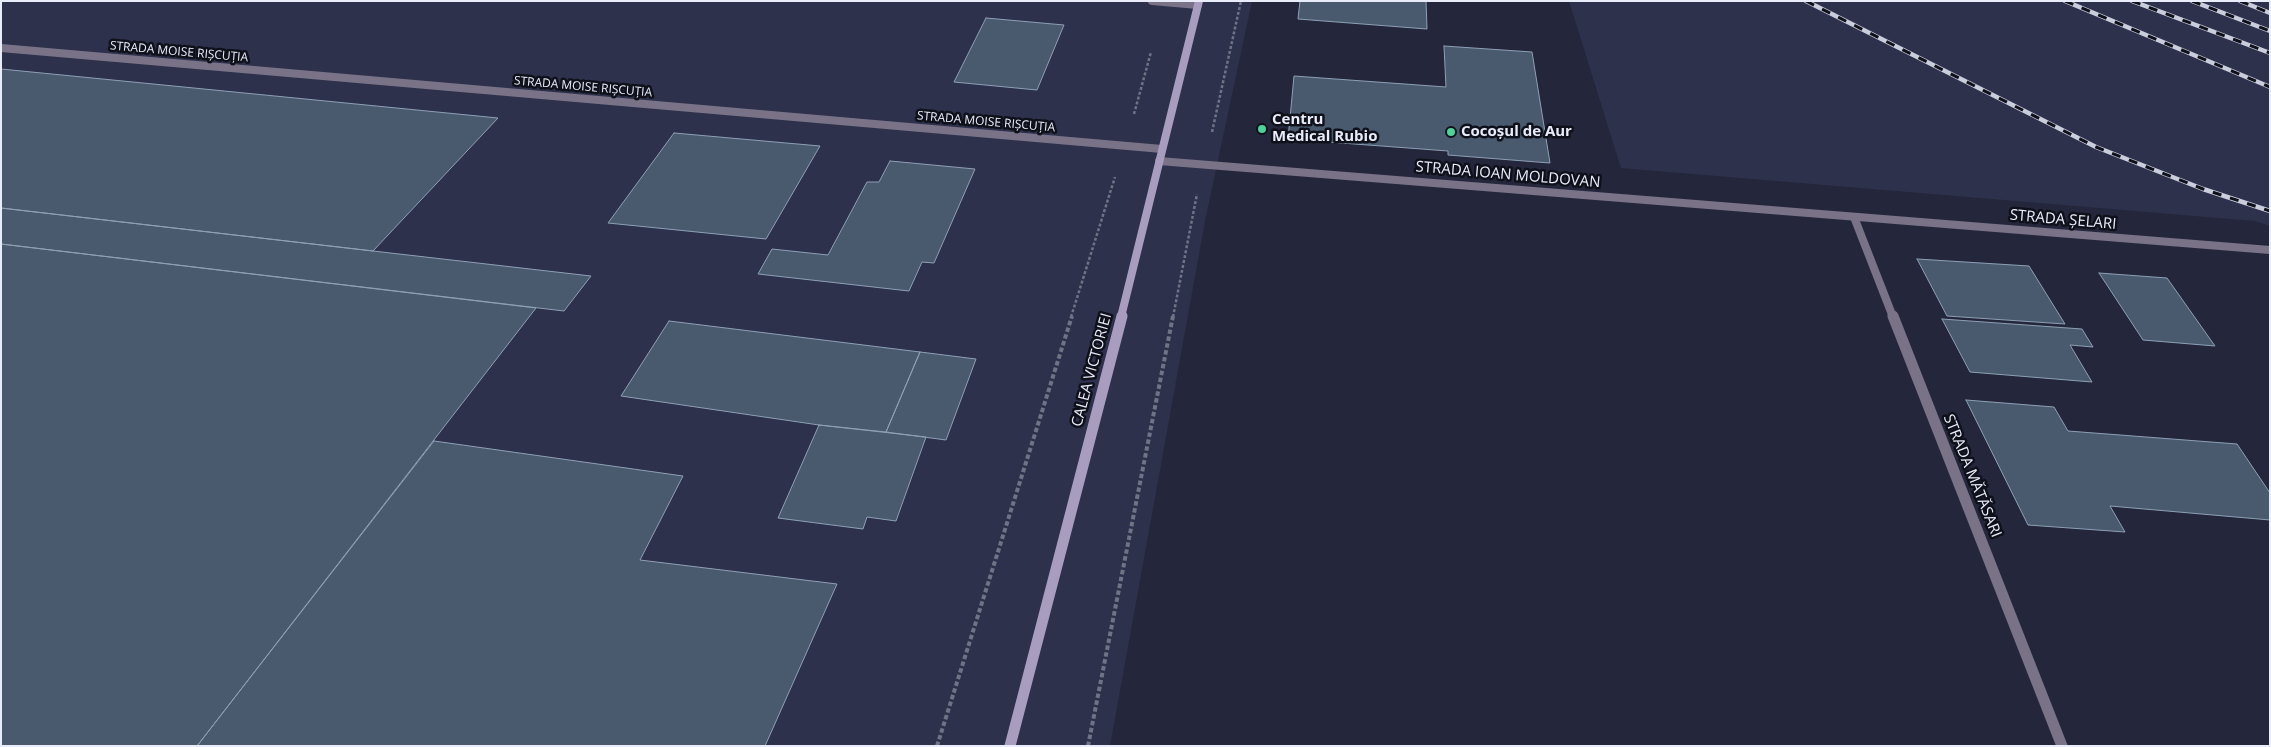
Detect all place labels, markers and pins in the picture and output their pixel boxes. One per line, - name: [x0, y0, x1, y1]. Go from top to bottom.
- place label: Centru Medical Rubio: [1272, 111, 1377, 146]
- marker: Centru Medical Rubio: [1256, 123, 1268, 135]
- place label: Cocoșul de Aur: [1461, 123, 1572, 141]
- marker: Cocoșul de Aur: [1445, 126, 1457, 138]

